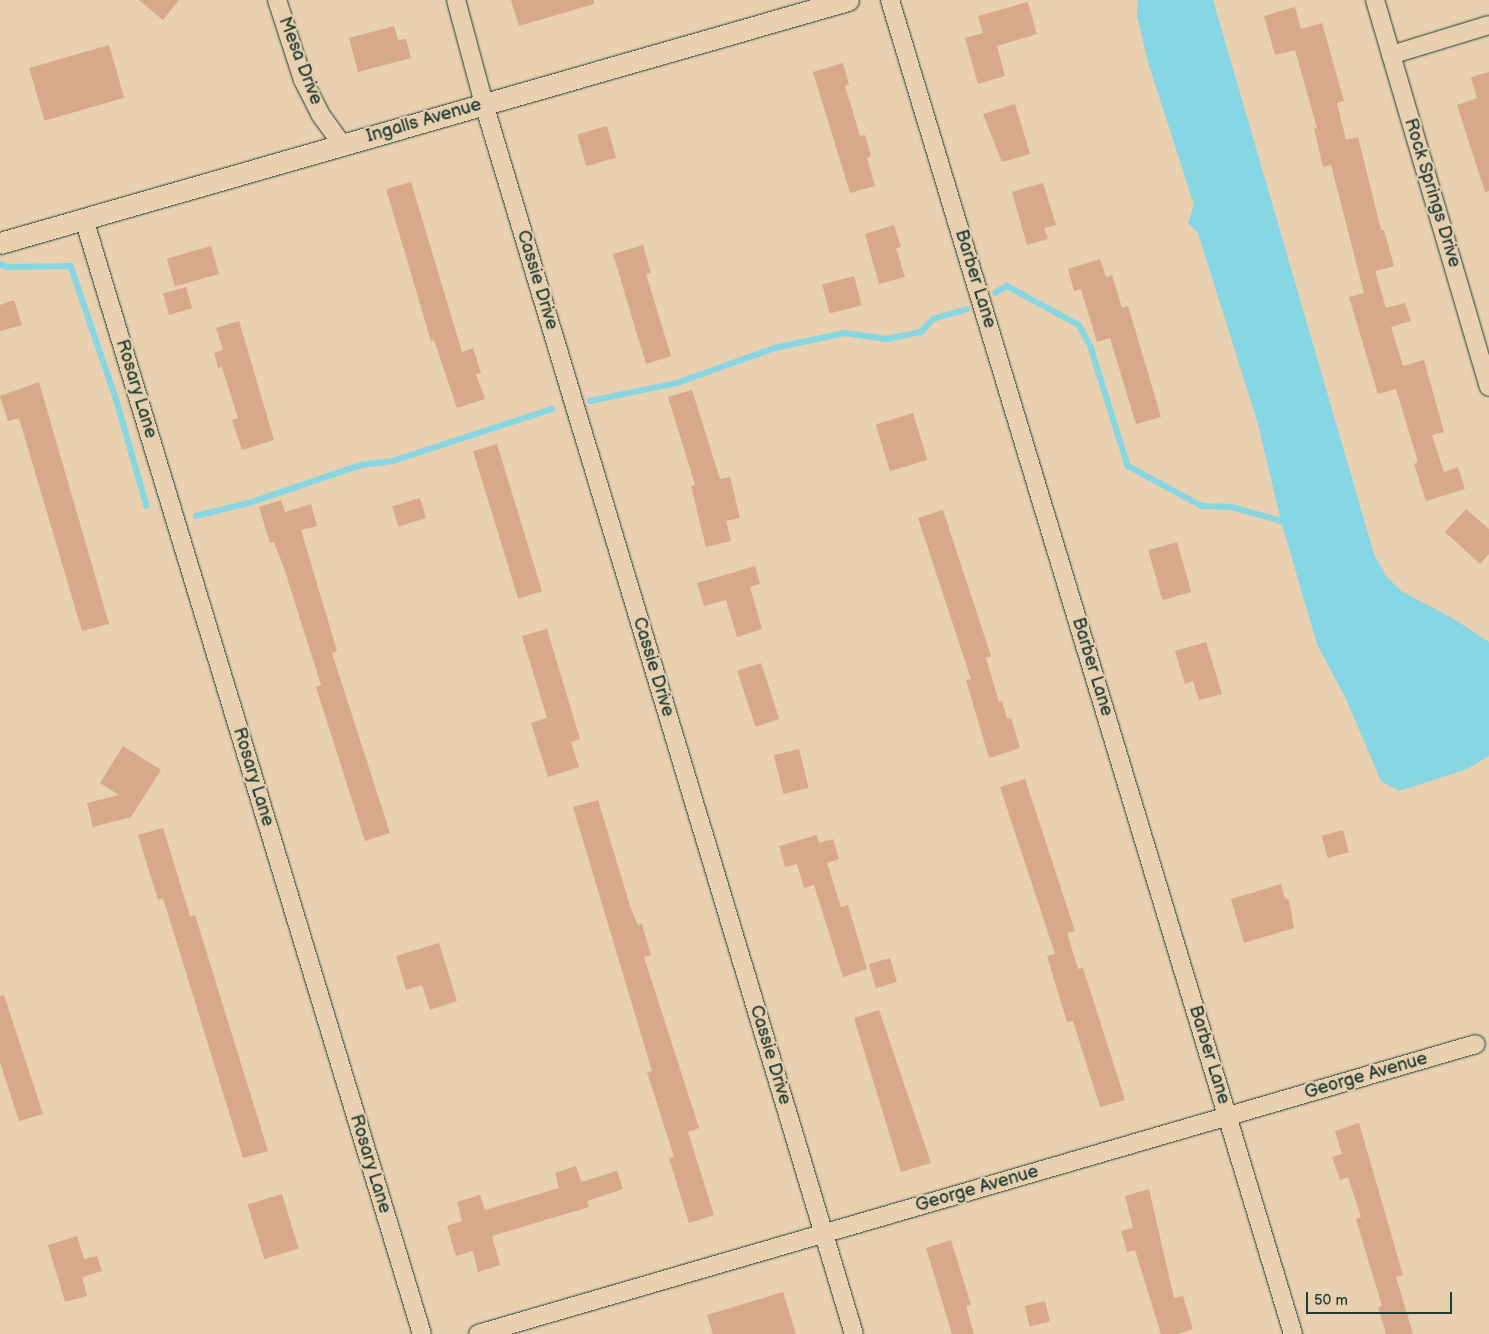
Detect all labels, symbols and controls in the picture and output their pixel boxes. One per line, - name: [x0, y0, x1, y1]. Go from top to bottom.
- street label: Mesa Drive: [273, 14, 327, 108]
- street label: Ingalls Avenue: [364, 94, 484, 148]
- street label: Rock Springs Drive: [1399, 116, 1465, 270]
- street label: Barber Lane: [950, 227, 1000, 331]
- street label: Cassie Drive: [512, 228, 562, 332]
- street label: Rosary Lane: [111, 336, 161, 442]
- street label: Cassie Drive: [628, 615, 678, 719]
- street label: Barber Lane: [1067, 615, 1117, 719]
- street label: Rosary Lane: [228, 724, 278, 830]
- street label: Cassie Drive: [745, 1003, 795, 1107]
- street label: Barber Lane: [1184, 1003, 1234, 1107]
- street label: George Avenue: [1302, 1048, 1430, 1104]
- street label: Rosary Lane: [345, 1111, 395, 1217]
- street label: George Avenue: [913, 1161, 1041, 1217]
- scale bar: [1309, 1282, 1455, 1314]
- text: 50 m: [1314, 1291, 1348, 1310]

